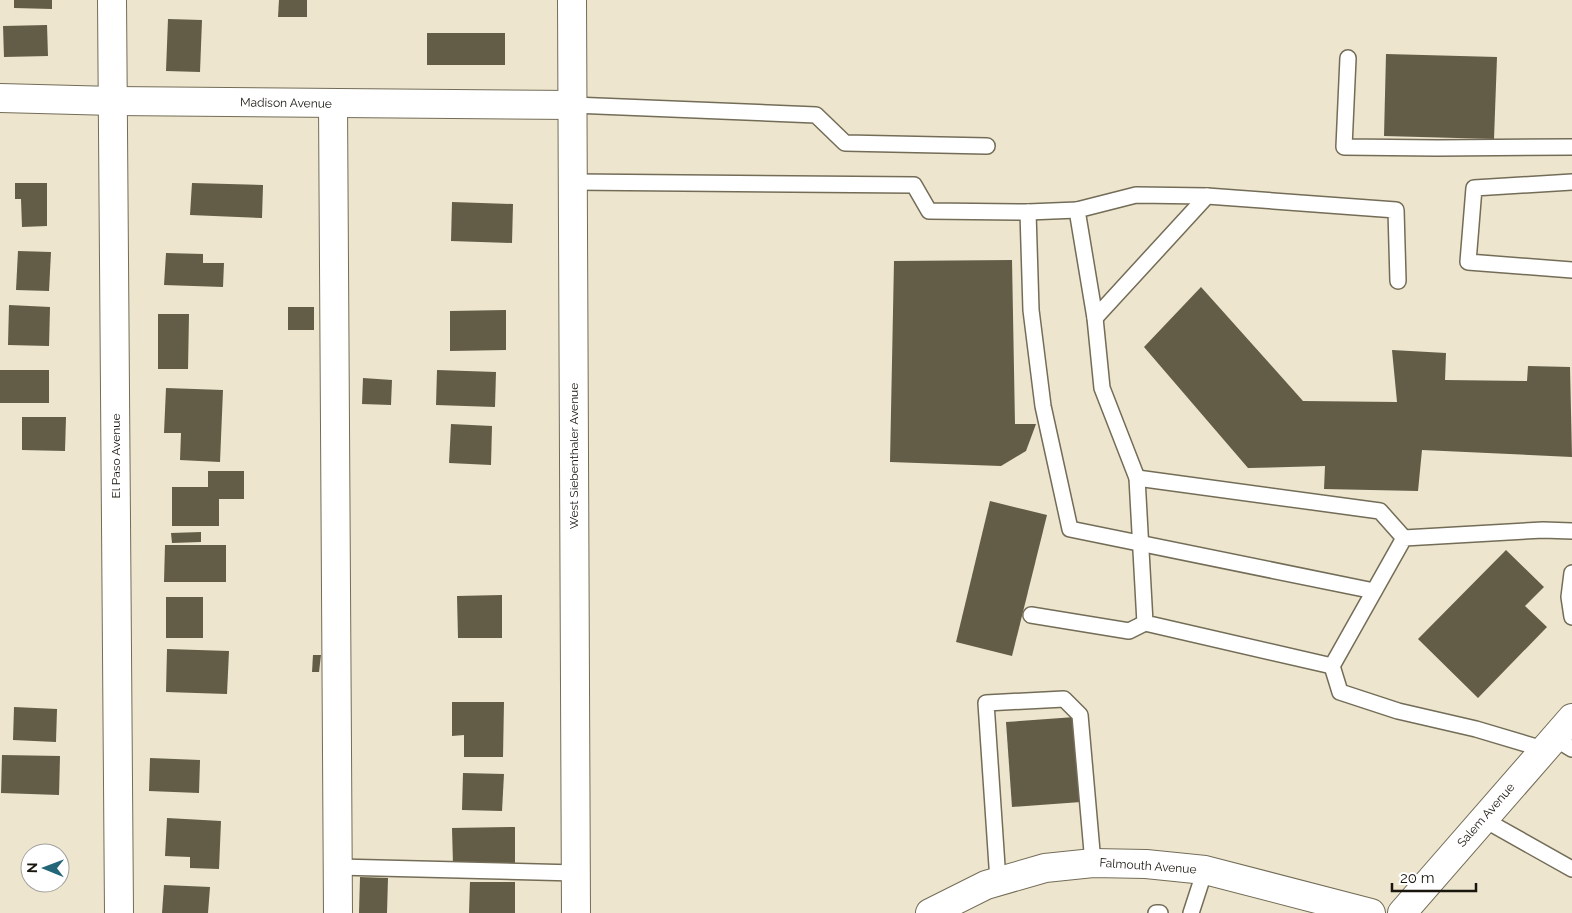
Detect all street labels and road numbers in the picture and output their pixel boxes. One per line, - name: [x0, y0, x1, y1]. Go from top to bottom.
- street label: Madison Avenue: [240, 95, 332, 111]
- street label: West Siebenthaler Avenue: [567, 383, 581, 529]
- street label: El Paso Avenue: [109, 414, 123, 498]
- street label: Salem Avenue: [1454, 780, 1518, 850]
- street label: Falmouth Avenue: [1099, 856, 1197, 876]

